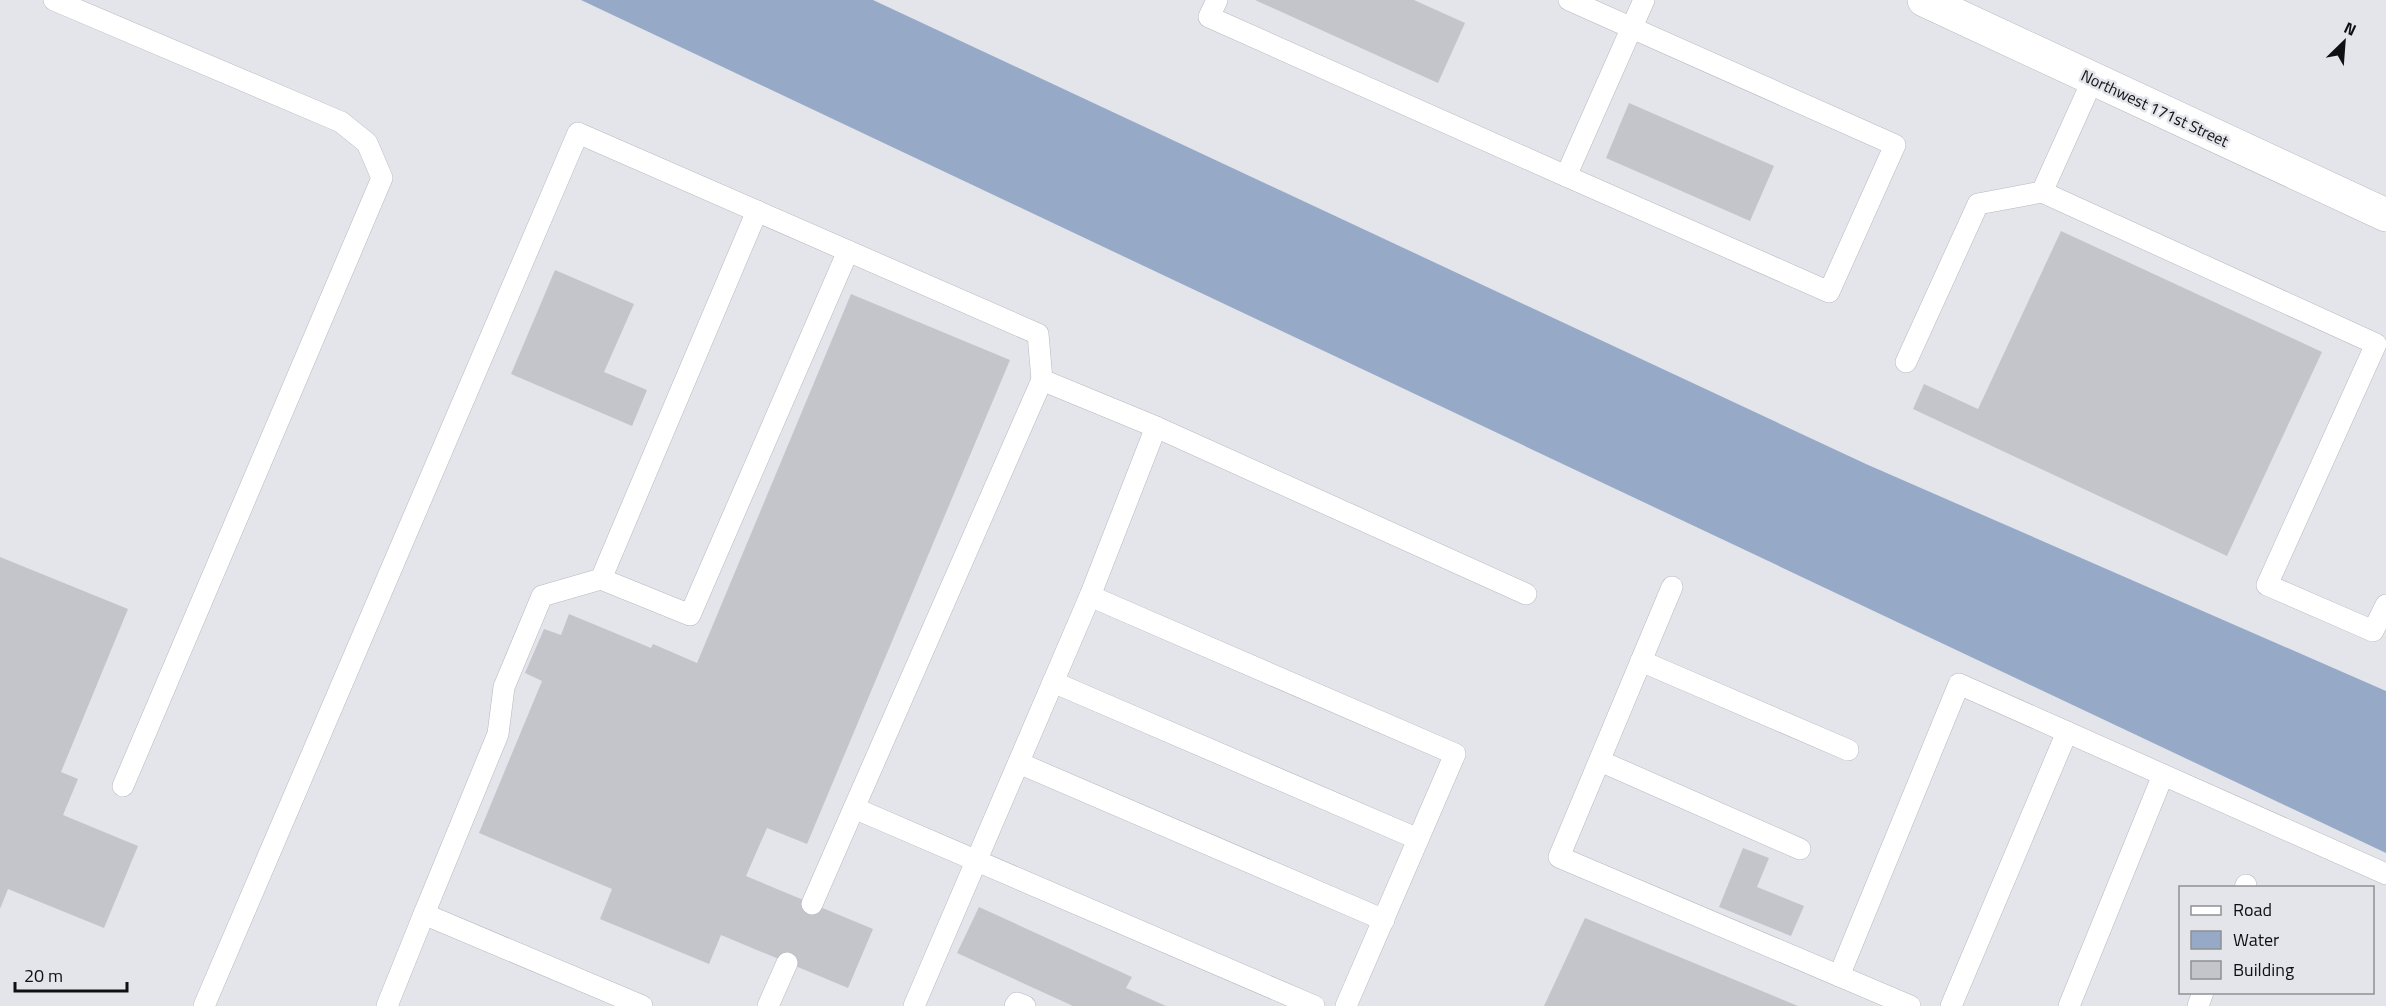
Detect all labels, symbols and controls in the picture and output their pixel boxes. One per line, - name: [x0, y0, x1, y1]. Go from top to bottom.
- north arrow: [2314, 12, 2374, 72]
- text: N: [2340, 15, 2360, 42]
- street label: Northwest 171st Street: [2077, 63, 2233, 153]
- legend: [2179, 886, 2374, 994]
- text: Road: [2233, 896, 2272, 923]
- text: Water: [2233, 926, 2279, 953]
- scale bar: [15, 955, 128, 993]
- text: Building: [2233, 956, 2294, 983]
- text: 20 m: [24, 962, 63, 989]

